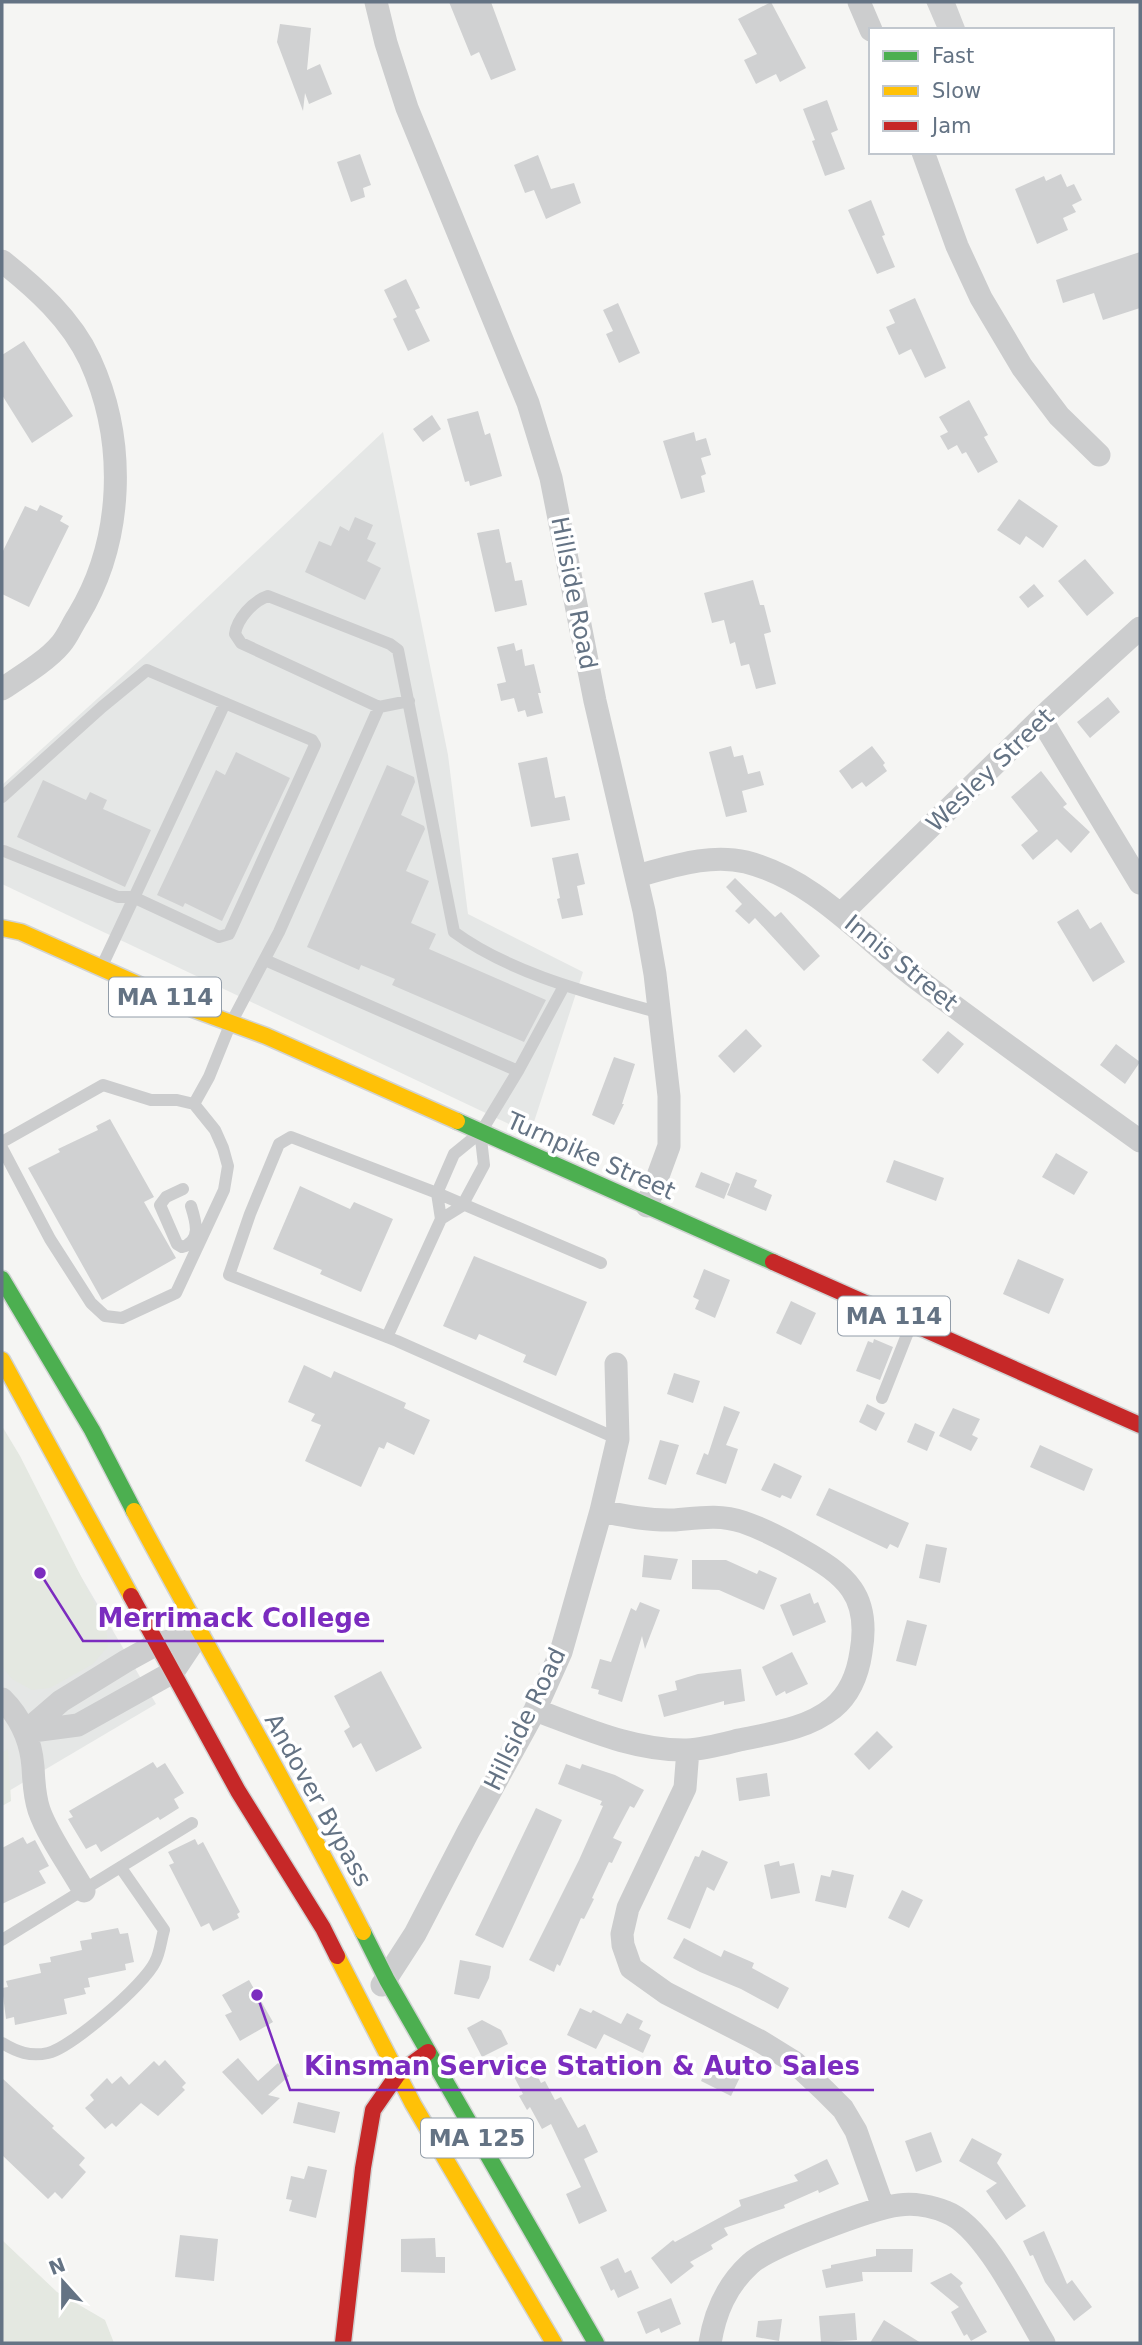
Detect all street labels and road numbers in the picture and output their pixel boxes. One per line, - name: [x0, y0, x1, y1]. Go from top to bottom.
- street label: Hillside Road: [545, 514, 603, 672]
- street label: Wesley Street: [921, 702, 1059, 838]
- street label: Innis Street: [839, 909, 963, 1017]
- road number: MA 114: [109, 978, 221, 1016]
- street label: Turnpike Street: [502, 1106, 679, 1206]
- road number: MA 114: [838, 1296, 950, 1336]
- street label: Hillside Road: [478, 1643, 572, 1795]
- street label: Andover Bypass: [259, 1709, 377, 1891]
- road number: MA 125: [421, 2118, 533, 2158]

